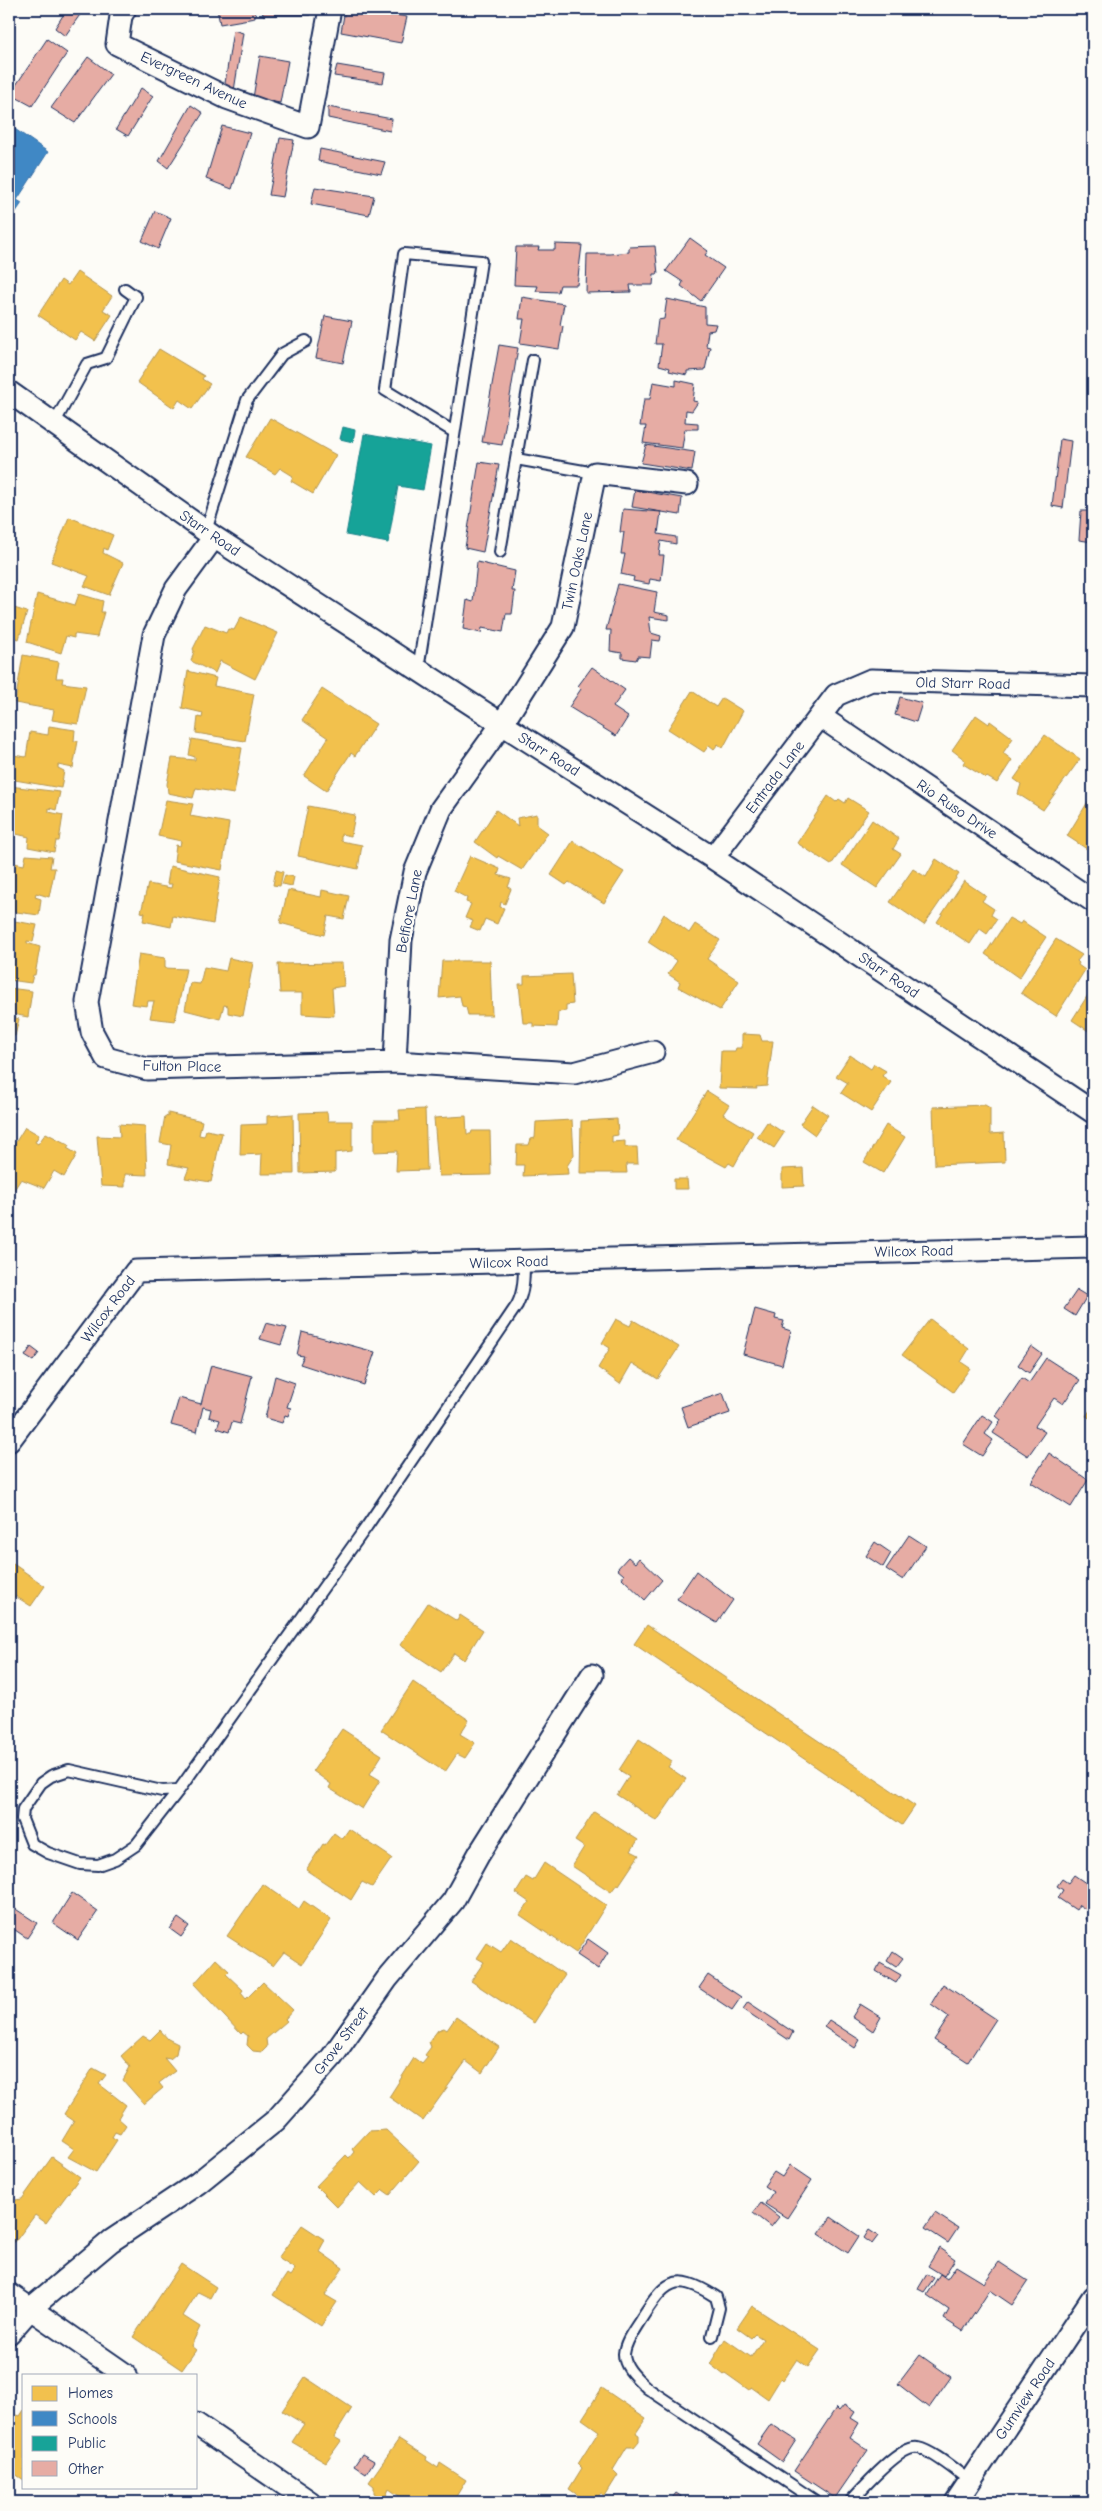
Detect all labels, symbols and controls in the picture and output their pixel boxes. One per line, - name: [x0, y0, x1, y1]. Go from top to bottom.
- street label: Evergreen Avenue: [138, 47, 251, 113]
- street label: Starr Road: [176, 506, 244, 560]
- street label: Twin Oaks Lane: [558, 510, 596, 612]
- street label: Old Starr Road: [915, 673, 1011, 693]
- street label: Starr Road: [515, 728, 583, 780]
- street label: Entrada Lane: [742, 737, 809, 817]
- street label: Rio Ruso Drive: [913, 775, 1001, 843]
- street label: Belfiore Lane: [392, 867, 426, 954]
- street label: Starr Road: [855, 948, 923, 1002]
- street label: Fulton Place: [142, 1056, 222, 1076]
- street label: Wilcox Road: [874, 1241, 954, 1261]
- street label: Wilcox Road: [469, 1252, 549, 1272]
- street label: Wilcox Road: [77, 1272, 139, 1346]
- street label: Grove Street: [310, 2003, 373, 2078]
- street label: Gumview Road: [991, 2355, 1059, 2443]
- legend: [22, 2374, 198, 2488]
- text: Homes: [68, 2384, 113, 2402]
- text: Schools: [68, 2410, 117, 2428]
- text: Public: [68, 2434, 106, 2452]
- text: Other: [68, 2460, 103, 2478]

